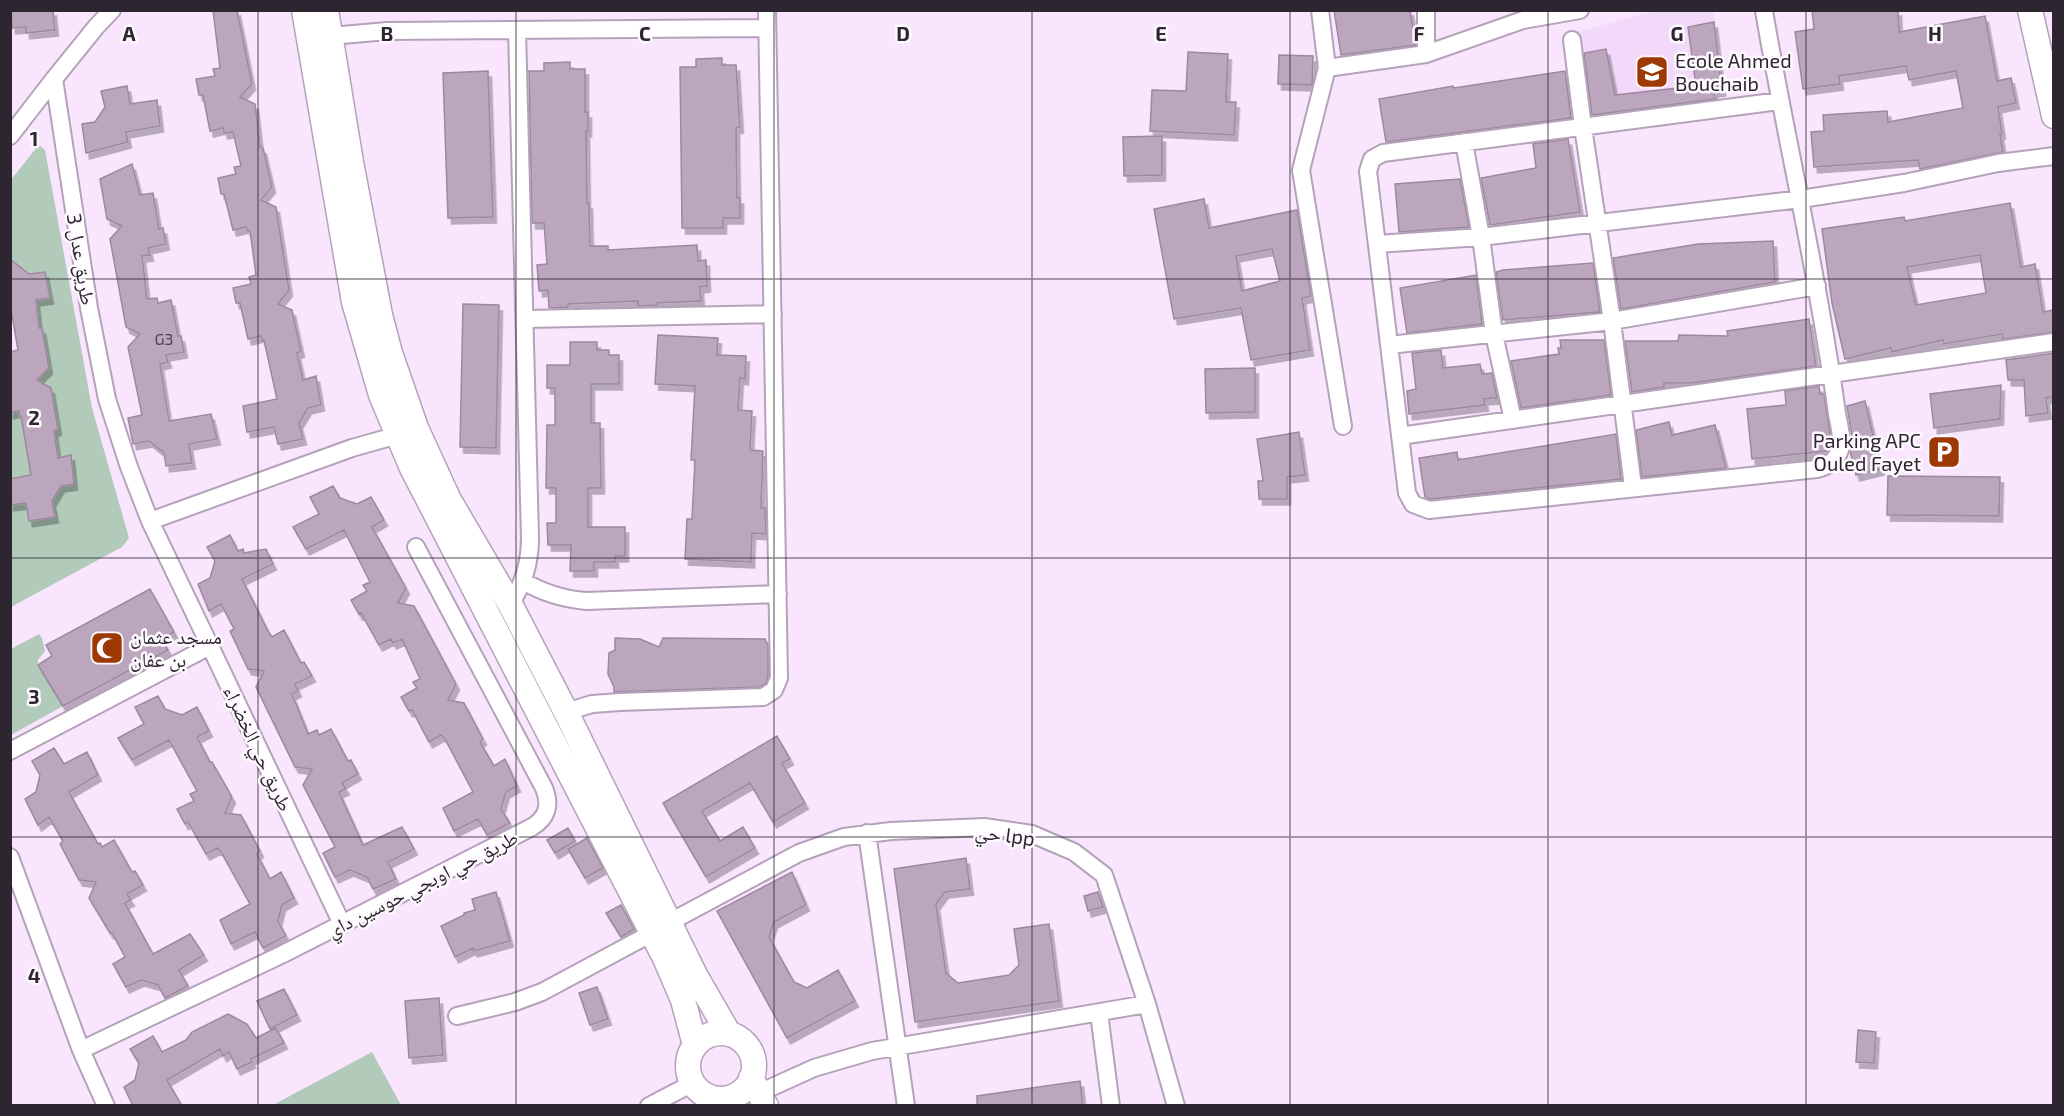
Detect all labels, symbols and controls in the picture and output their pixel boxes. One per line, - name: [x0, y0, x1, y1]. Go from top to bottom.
- text: A: [122, 21, 136, 45]
- text: B: [381, 21, 393, 45]
- text: C: [639, 21, 651, 45]
- text: D: [896, 21, 910, 45]
- text: E: [1155, 21, 1167, 45]
- text: F: [1413, 21, 1425, 45]
- text: G: [1671, 21, 1683, 45]
- text: H: [1928, 21, 1942, 45]
- place label: Ecole Ahmed Bouchaib: [1675, 48, 1792, 95]
- school or university icon: Ecole Ahmed Bouchaib: [1634, 54, 1670, 90]
- text: 1: [30, 126, 38, 150]
- street label: طريق عدل 3: [62, 211, 101, 307]
- house number: G3: [155, 329, 173, 348]
- text: 2: [28, 405, 40, 429]
- place label: Parking APC Ouled Fayet: [1813, 428, 1921, 475]
- parking icon: Parking APC Ouled Fayet: [1926, 434, 1962, 470]
- place label: مسجد عثمان بن عفان: [130, 624, 222, 672]
- mosque icon: مسجد عثمان بن عفان: [89, 630, 125, 666]
- street label: طريق حي الخضراء: [215, 681, 299, 817]
- text: 3: [28, 684, 40, 708]
- street label: حي lpp: [973, 818, 1036, 855]
- street label: طريق حي اوبجي حوسين داي: [322, 824, 524, 946]
- text: 4: [28, 963, 41, 987]

